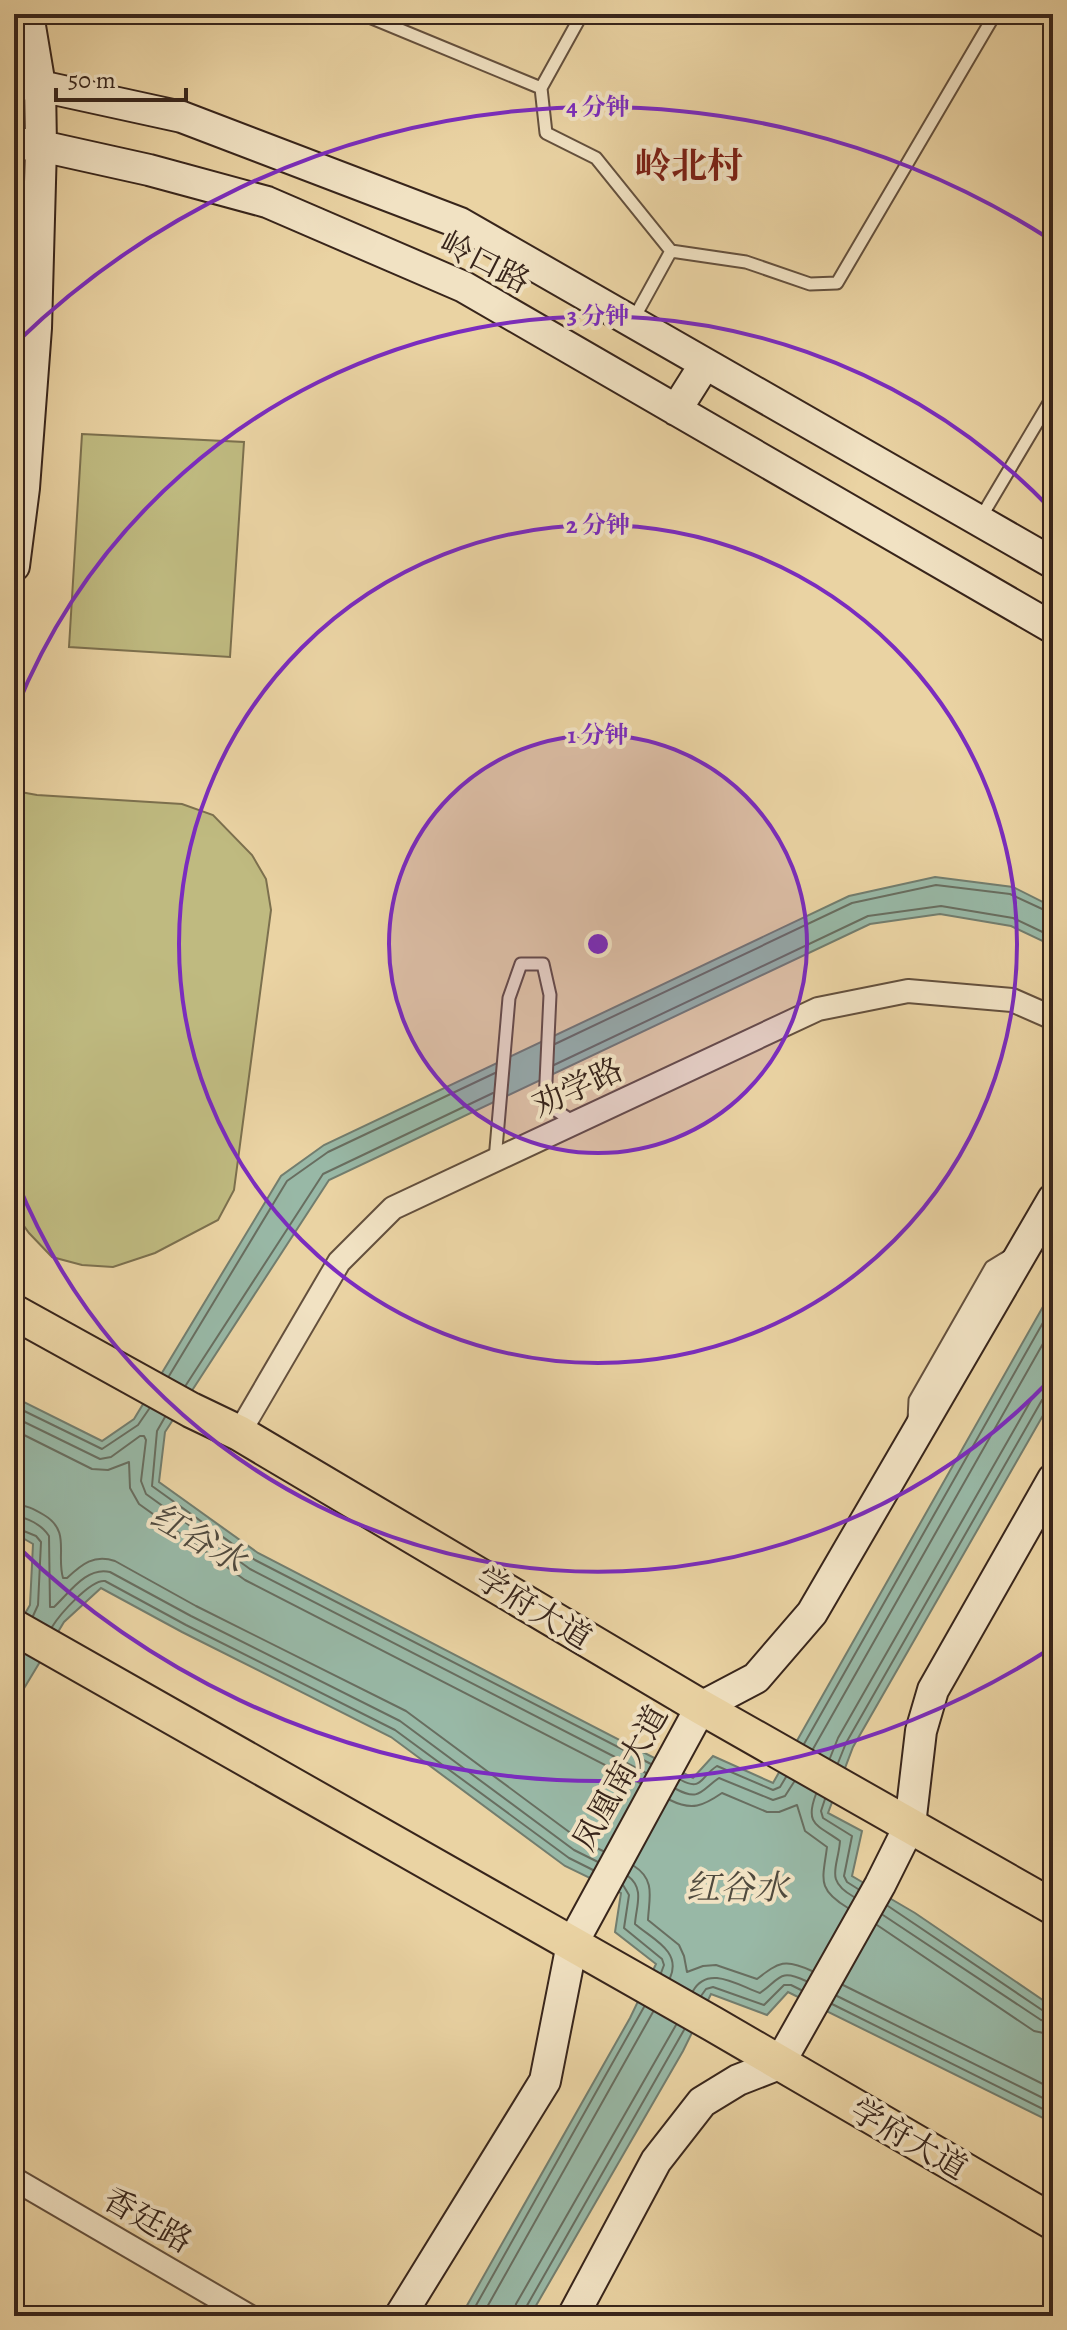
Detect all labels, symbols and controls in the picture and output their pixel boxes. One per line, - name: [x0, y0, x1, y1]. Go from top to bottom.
- scale bar: [56, 52, 186, 102]
- text: 50 m: [68, 64, 116, 96]
- text: 4 分钟: [566, 91, 630, 123]
- district label: 岭北村: [635, 141, 743, 190]
- street label: 岭口路: [432, 221, 538, 303]
- text: 3 分钟: [567, 300, 629, 332]
- text: 2 分钟: [566, 509, 630, 541]
- text: 1 分钟: [568, 719, 628, 751]
- centre of rings: [584, 930, 612, 958]
- street label: 劝学路: [524, 1047, 630, 1127]
- water label: 红谷水: [142, 1492, 257, 1585]
- street label: 学府大道: [468, 1556, 600, 1660]
- street label: 凤凰南大道: [562, 1697, 678, 1859]
- water label: 红谷水: [686, 1864, 791, 1911]
- street label: 学府大道: [843, 2088, 975, 2190]
- street label: 香廷路: [95, 2177, 201, 2263]

